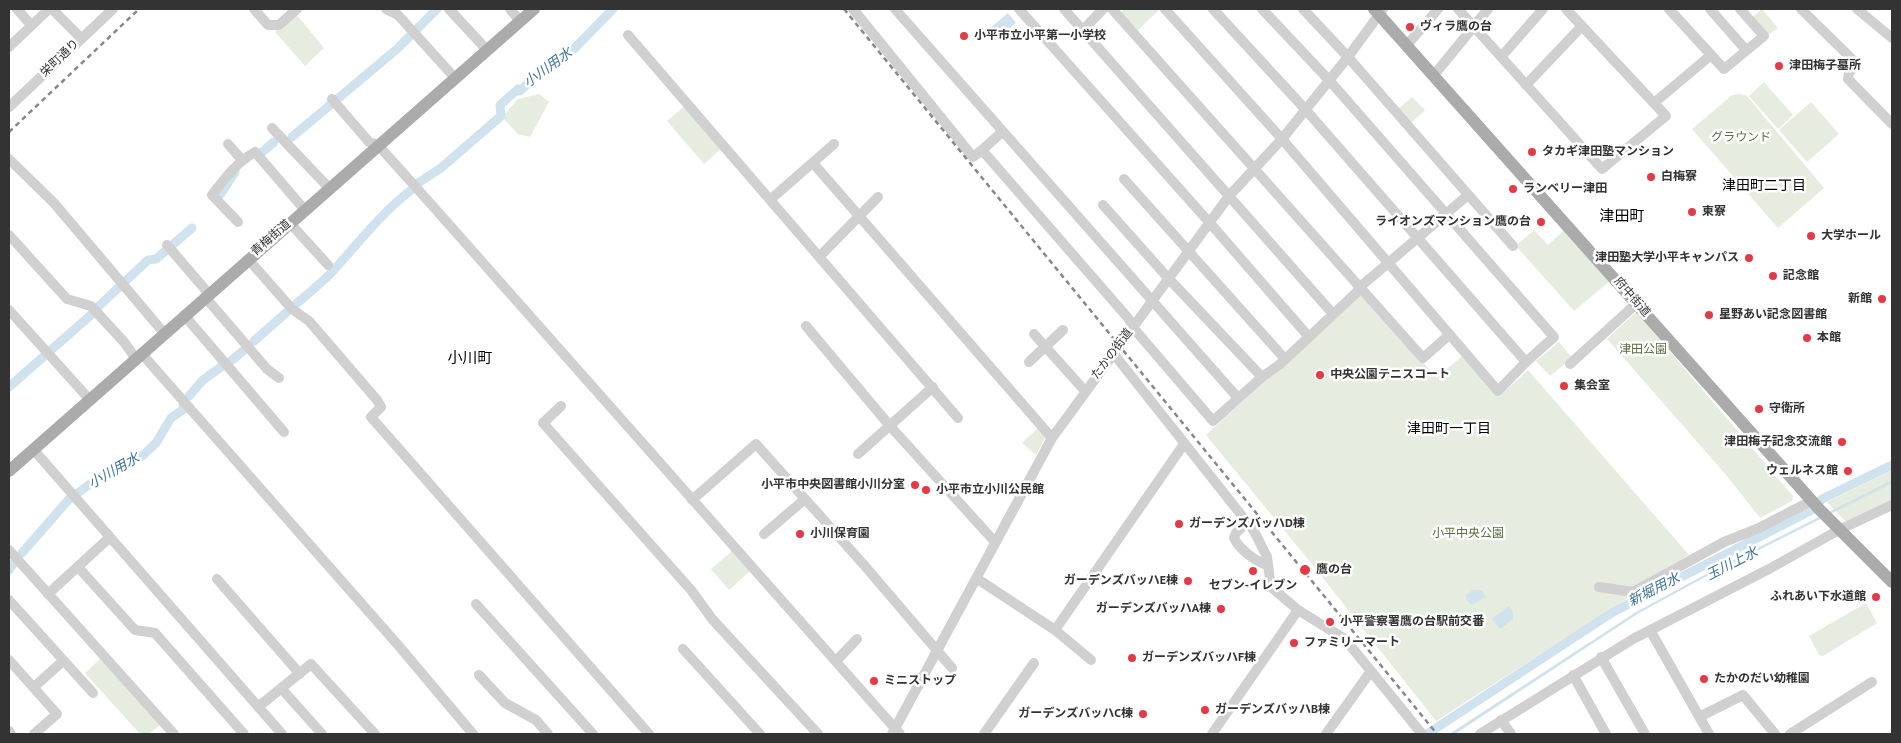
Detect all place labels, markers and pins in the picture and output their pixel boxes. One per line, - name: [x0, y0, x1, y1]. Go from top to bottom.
- place label: ヴィラ鷹の台: [1420, 20, 1492, 34]
- marker: ヴィラ鷹の台: [1404, 21, 1416, 33]
- place label: 小平市立小平第一小学校: [974, 29, 1106, 43]
- marker: 小平市立小平第一小学校: [958, 30, 970, 42]
- place label: 津田梅子墓所: [1789, 59, 1861, 73]
- marker: 津田梅子墓所: [1773, 60, 1785, 72]
- place label: タカギ津田塾マンション: [1542, 145, 1674, 159]
- marker: タカギ津田塾マンション: [1526, 146, 1538, 158]
- place label: 白梅寮: [1661, 170, 1697, 184]
- marker: 白梅寮: [1645, 171, 1657, 183]
- place label: ランベリー津田: [1523, 182, 1607, 196]
- marker: ランベリー津田: [1507, 183, 1519, 195]
- place label: 東寮: [1702, 205, 1726, 219]
- marker: 東寮: [1686, 206, 1698, 218]
- place label: ライオンズマンション鷹の台: [1375, 215, 1531, 229]
- marker: ライオンズマンション鷹の台: [1535, 216, 1547, 228]
- place label: 大学ホール: [1821, 229, 1881, 243]
- marker: 大学ホール: [1805, 230, 1817, 242]
- place label: 津田塾大学小平キャンパス: [1595, 251, 1739, 265]
- marker: 津田塾大学小平キャンパス: [1743, 252, 1755, 264]
- place label: 記念館: [1783, 269, 1819, 283]
- marker: 記念館: [1767, 270, 1779, 282]
- place label: 新館: [1848, 292, 1872, 306]
- marker: 新館: [1876, 293, 1888, 305]
- place label: 星野あい記念図書館: [1719, 308, 1827, 322]
- marker: 星野あい記念図書館: [1703, 309, 1715, 321]
- place label: 本館: [1817, 331, 1841, 345]
- marker: 本館: [1801, 332, 1813, 344]
- place label: 中央公園テニスコート: [1330, 368, 1450, 382]
- marker: 中央公園テニスコート: [1314, 369, 1326, 381]
- place label: 集会室: [1574, 379, 1610, 393]
- marker: 集会室: [1558, 380, 1570, 392]
- place label: 守衛所: [1769, 402, 1805, 416]
- marker: 守衛所: [1753, 403, 1765, 415]
- place label: 津田梅子記念交流館: [1724, 435, 1832, 449]
- marker: 津田梅子記念交流館: [1836, 436, 1848, 448]
- place label: ウェルネス館: [1766, 464, 1838, 478]
- marker: ウェルネス館: [1842, 465, 1854, 477]
- place label: 小平市中央図書館小川分室: [761, 478, 905, 492]
- marker: 小平市中央図書館小川分室: [909, 479, 921, 491]
- place label: 小平市立小川公民館: [936, 483, 1044, 497]
- marker: 小平市立小川公民館: [920, 484, 932, 496]
- place label: ガーデンズバッハD棟: [1189, 517, 1305, 531]
- marker: ガーデンズバッハD棟: [1173, 518, 1185, 530]
- place label: 小川保育園: [810, 527, 870, 541]
- marker: 小川保育園: [794, 528, 806, 540]
- marker: 鷹の台: [1298, 563, 1312, 577]
- place label: 鷹の台: [1316, 563, 1352, 577]
- marker: セブン-イレブン: [1247, 565, 1259, 577]
- place label: ガーデンズバッハE棟: [1064, 574, 1178, 588]
- marker: ガーデンズバッハE棟: [1182, 575, 1194, 587]
- place label: セブン-イレブン: [1209, 579, 1297, 593]
- place label: ふれあい下水道館: [1770, 590, 1866, 604]
- marker: ふれあい下水道館: [1870, 591, 1882, 603]
- place label: ガーデンズバッハA棟: [1096, 602, 1211, 616]
- marker: ガーデンズバッハA棟: [1215, 603, 1227, 615]
- place label: 小平警察署鷹の台駅前交番: [1340, 615, 1484, 629]
- marker: 小平警察署鷹の台駅前交番: [1324, 616, 1336, 628]
- place label: ファミリーマート: [1304, 636, 1400, 650]
- marker: ファミリーマート: [1288, 637, 1300, 649]
- place label: ガーデンズバッハF棟: [1142, 651, 1256, 665]
- marker: ガーデンズバッハF棟: [1126, 652, 1138, 664]
- place label: たかのだい幼稚園: [1714, 672, 1810, 686]
- marker: たかのだい幼稚園: [1698, 673, 1710, 685]
- place label: ミニストップ: [884, 674, 956, 688]
- marker: ミニストップ: [868, 675, 880, 687]
- place label: ガーデンズバッハB棟: [1215, 703, 1330, 717]
- marker: ガーデンズバッハB棟: [1199, 704, 1211, 716]
- place label: ガーデンズバッハC棟: [1018, 707, 1133, 721]
- marker: ガーデンズバッハC棟: [1137, 708, 1149, 720]

